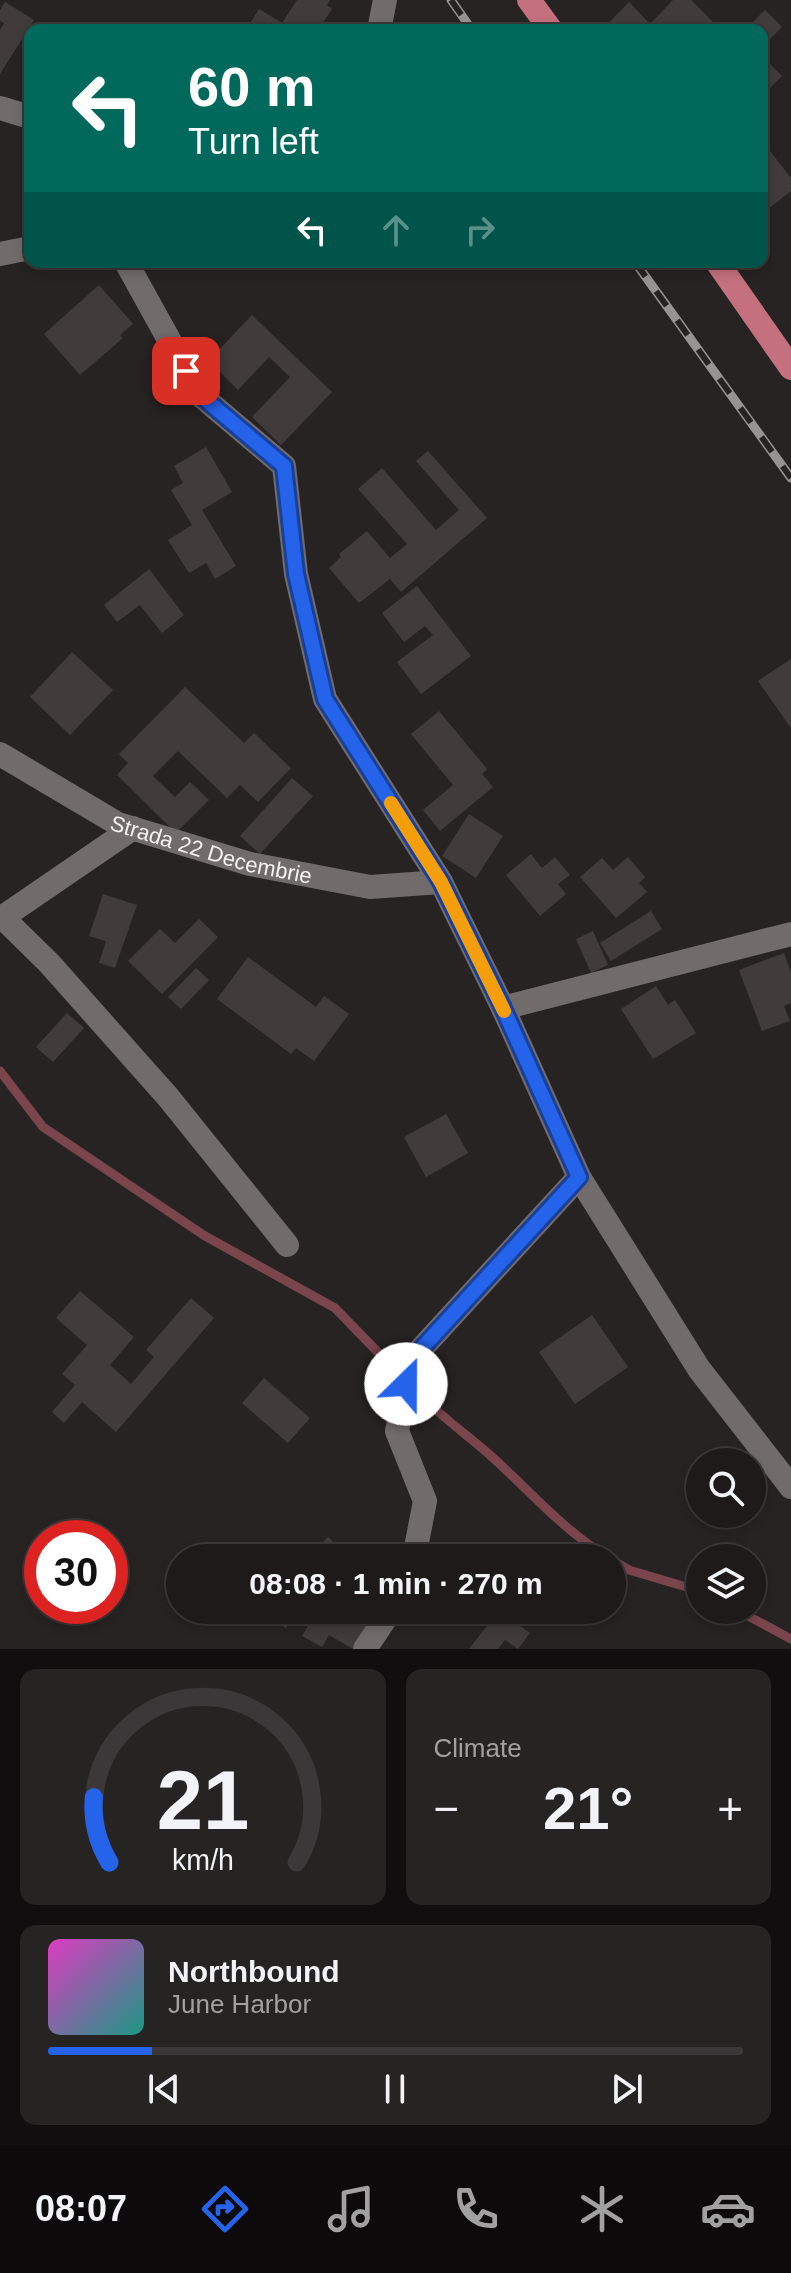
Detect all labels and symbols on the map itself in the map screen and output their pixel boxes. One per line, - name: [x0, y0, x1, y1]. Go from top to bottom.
- pin: [152, 337, 220, 405]
- street label: Strada 22 Decembrie: [107, 810, 314, 889]
- position arrow: [364, 1342, 448, 1426]
- speed limit sign: 30: [24, 1520, 128, 1624]

